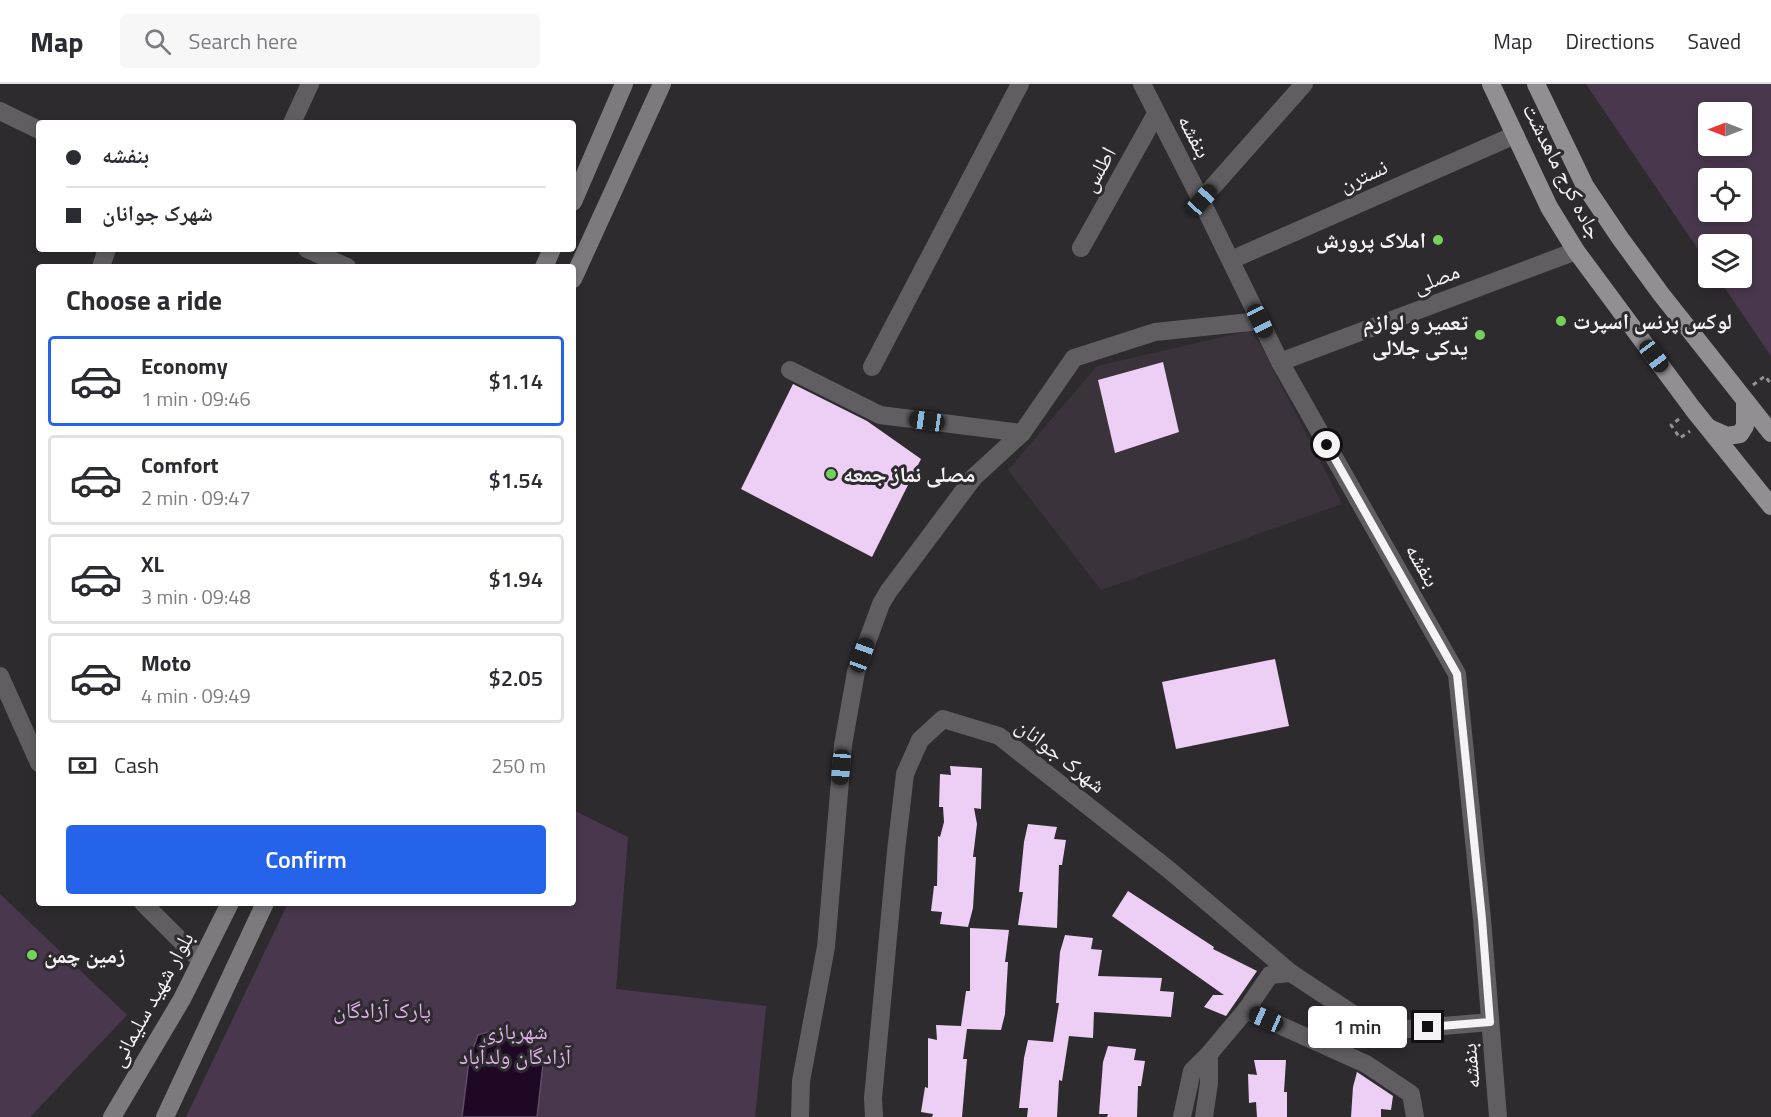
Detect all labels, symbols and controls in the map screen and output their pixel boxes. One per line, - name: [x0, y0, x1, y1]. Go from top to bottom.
- search box: [120, 14, 540, 68]
- text: Map: [30, 20, 84, 63]
- text: Search here: [189, 24, 298, 58]
- icon: search: [141, 25, 174, 58]
- text: Map: [1493, 25, 1533, 57]
- text: Directions: [1566, 25, 1655, 57]
- text: Saved: [1688, 25, 1741, 57]
- street label: جاده کرج ماهدشت: [1514, 97, 1612, 245]
- north arrow: [1698, 102, 1752, 156]
- map controls: [1698, 102, 1752, 288]
- street label: بنفشه: [1169, 108, 1221, 164]
- text: بنفشه: [102, 138, 149, 172]
- street label: اطلس: [1072, 140, 1124, 198]
- street label: نسترن: [1333, 149, 1393, 201]
- button: locate: [1698, 168, 1752, 222]
- car: [1183, 181, 1221, 219]
- text: شهرک جوانان: [102, 196, 213, 230]
- place label: املاک پرورش: [1316, 223, 1426, 257]
- marker: املاک پرورش: [1431, 233, 1445, 247]
- button: layers: [1698, 234, 1752, 288]
- street label: مصلی: [1408, 254, 1464, 302]
- text: Choose a ride: [66, 279, 222, 320]
- car: [1244, 301, 1276, 341]
- place label: لوکس پرنس اسپرت: [1573, 304, 1732, 338]
- place label: تعمیر و لوازم یدکی جلالی: [1363, 305, 1468, 364]
- marker: لوکس پرنس اسپرت: [1554, 314, 1568, 328]
- marker: تعمیر و لوازم یدکی جلالی: [1473, 328, 1487, 342]
- car: [1636, 336, 1672, 376]
- text: Economy: [141, 349, 228, 383]
- icon: car: [69, 354, 123, 408]
- text: $1.14: [488, 364, 543, 398]
- text: 1 min · 09:46: [141, 383, 251, 414]
- car: [908, 410, 946, 432]
- route start: [1313, 431, 1340, 458]
- text: Comfort: [141, 448, 219, 482]
- icon: car: [69, 453, 123, 507]
- place label: مصلی نماز جمعه: [843, 457, 976, 491]
- text: $1.54: [488, 463, 543, 497]
- marker: مصلی نماز جمعه: [824, 467, 838, 481]
- text: 2 min · 09:47: [141, 482, 251, 513]
- street label: بنفشه: [1397, 537, 1449, 593]
- text: XL: [141, 547, 164, 581]
- icon: car: [69, 552, 123, 606]
- text: $1.94: [488, 562, 543, 596]
- text: 3 min · 09:48: [141, 581, 251, 612]
- car: [847, 635, 877, 675]
- text: Moto: [141, 646, 191, 680]
- icon: car: [69, 651, 123, 705]
- text: $2.05: [488, 661, 543, 695]
- text: 4 min · 09:49: [141, 680, 251, 711]
- street label: شهرک جوانان: [1009, 709, 1113, 801]
- text: Cash: [114, 748, 159, 782]
- car: [830, 748, 852, 786]
- icon: cash: [66, 749, 99, 782]
- text: 250 m: [491, 750, 546, 781]
- button: Confirm: [66, 825, 546, 894]
- street label: بلوار شهید سلیمانی: [100, 925, 202, 1073]
- place label: زمین چمن: [44, 938, 125, 972]
- marker: زمین چمن: [25, 948, 39, 962]
- park label: پارک آزادگان: [333, 993, 431, 1027]
- car: [1246, 1003, 1286, 1035]
- callout: 1 min: [1308, 1006, 1407, 1048]
- text: 1 min: [1333, 1011, 1382, 1042]
- route end: [1414, 1013, 1441, 1040]
- park label: شهربازی آزادگان ولدآباد: [459, 1014, 571, 1073]
- street label: بنفشه: [1451, 1042, 1489, 1090]

